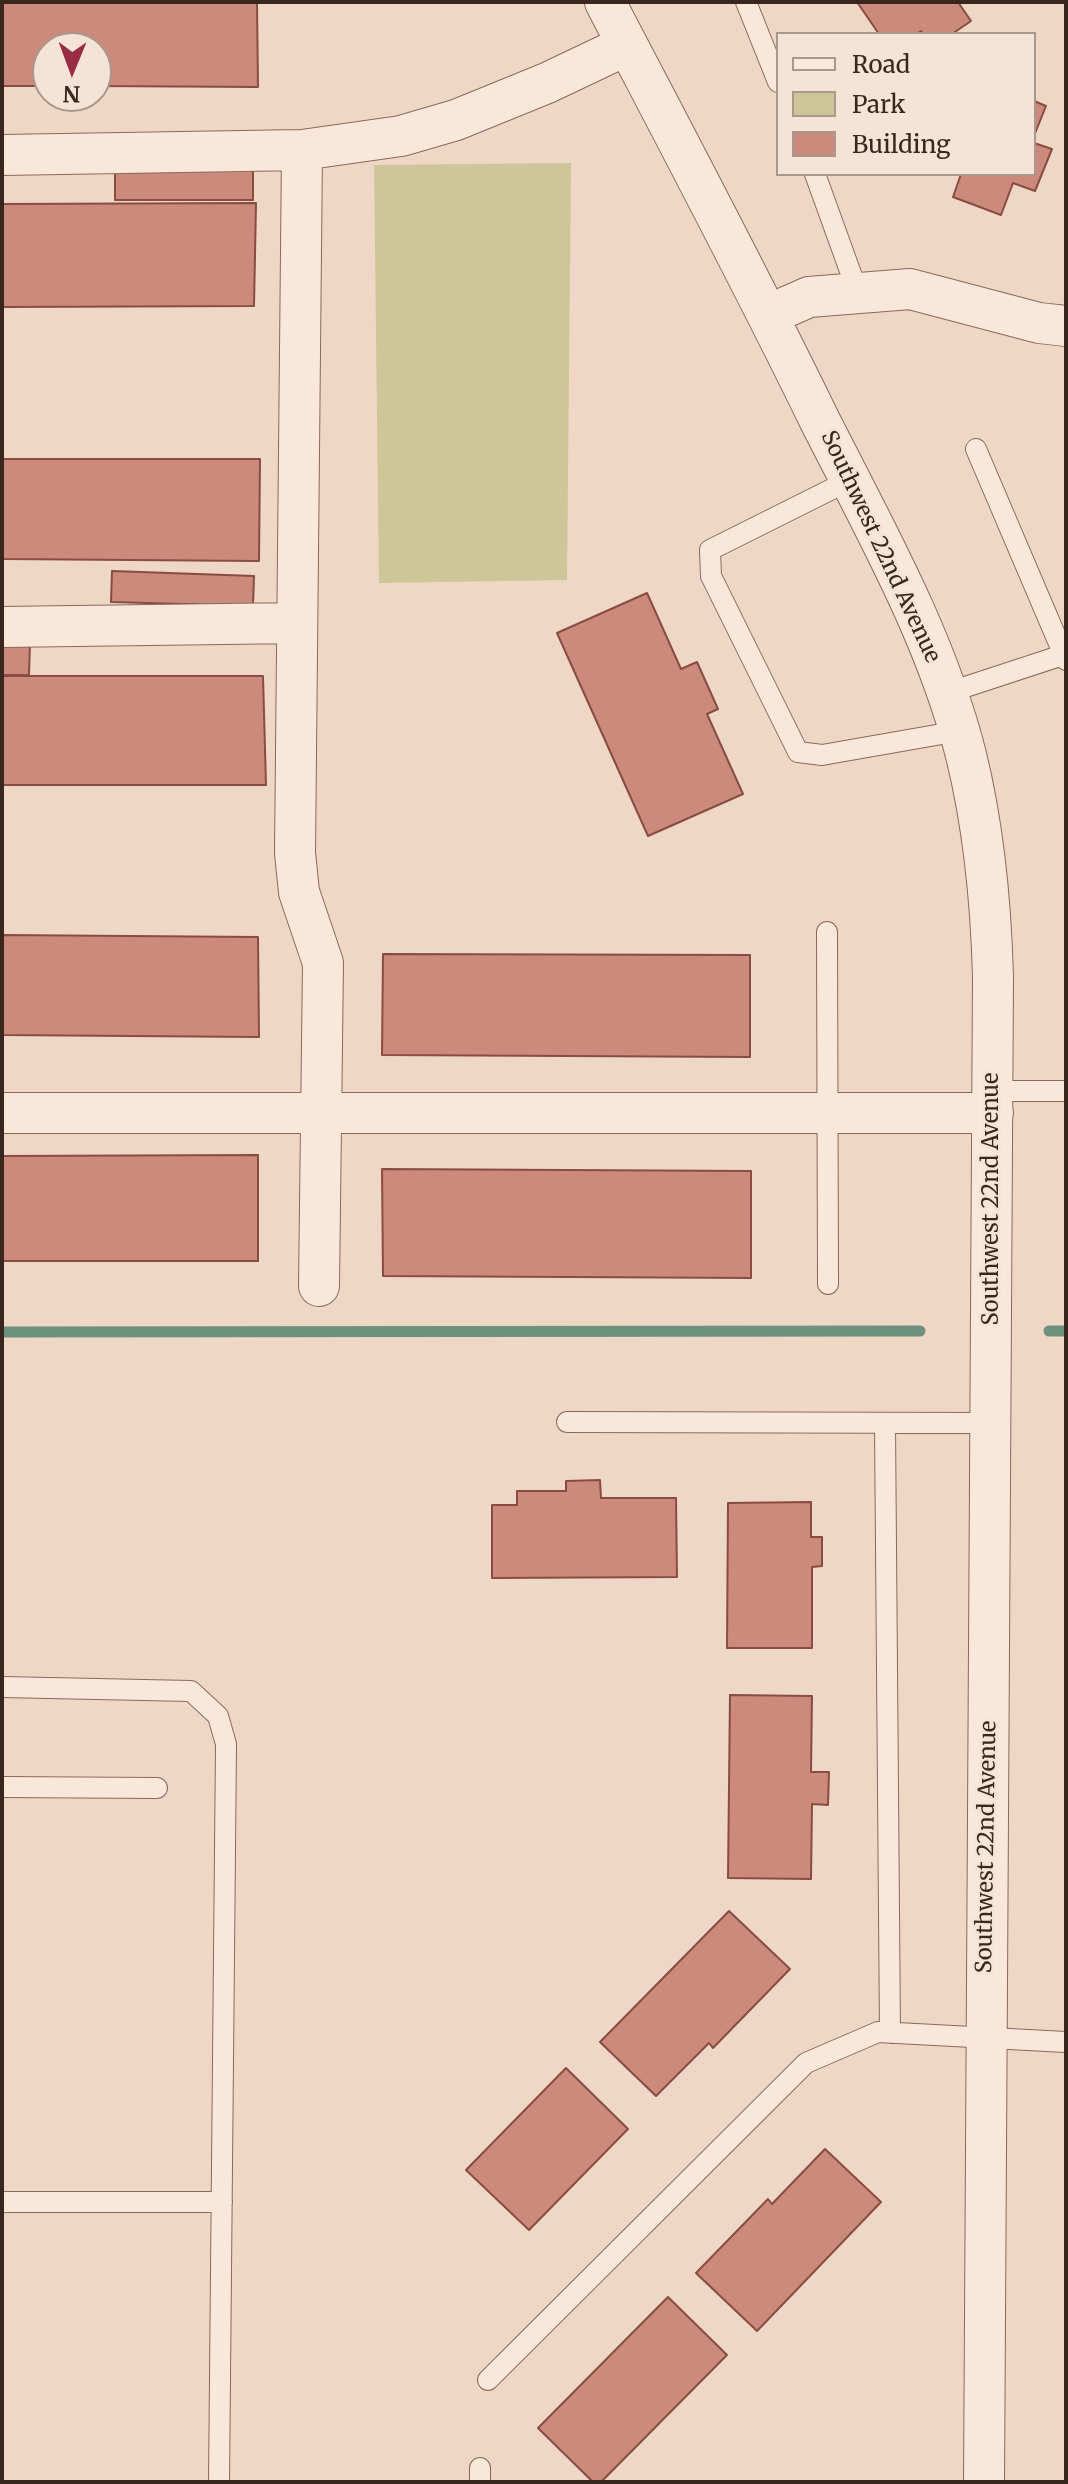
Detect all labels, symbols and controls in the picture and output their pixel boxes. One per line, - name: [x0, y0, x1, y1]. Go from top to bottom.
- north arrow: [32, 32, 112, 112]
- legend: [776, 32, 1036, 176]
- text: Road: [852, 49, 910, 80]
- text: N: [63, 80, 81, 108]
- text: Park: [852, 89, 905, 120]
- text: Building: [852, 129, 951, 160]
- street label: Southwest 22nd Avenue: [815, 427, 945, 667]
- street label: Southwest 22nd Avenue: [979, 1073, 1005, 1325]
- street label: Southwest 22nd Avenue: [972, 1720, 1002, 1974]

